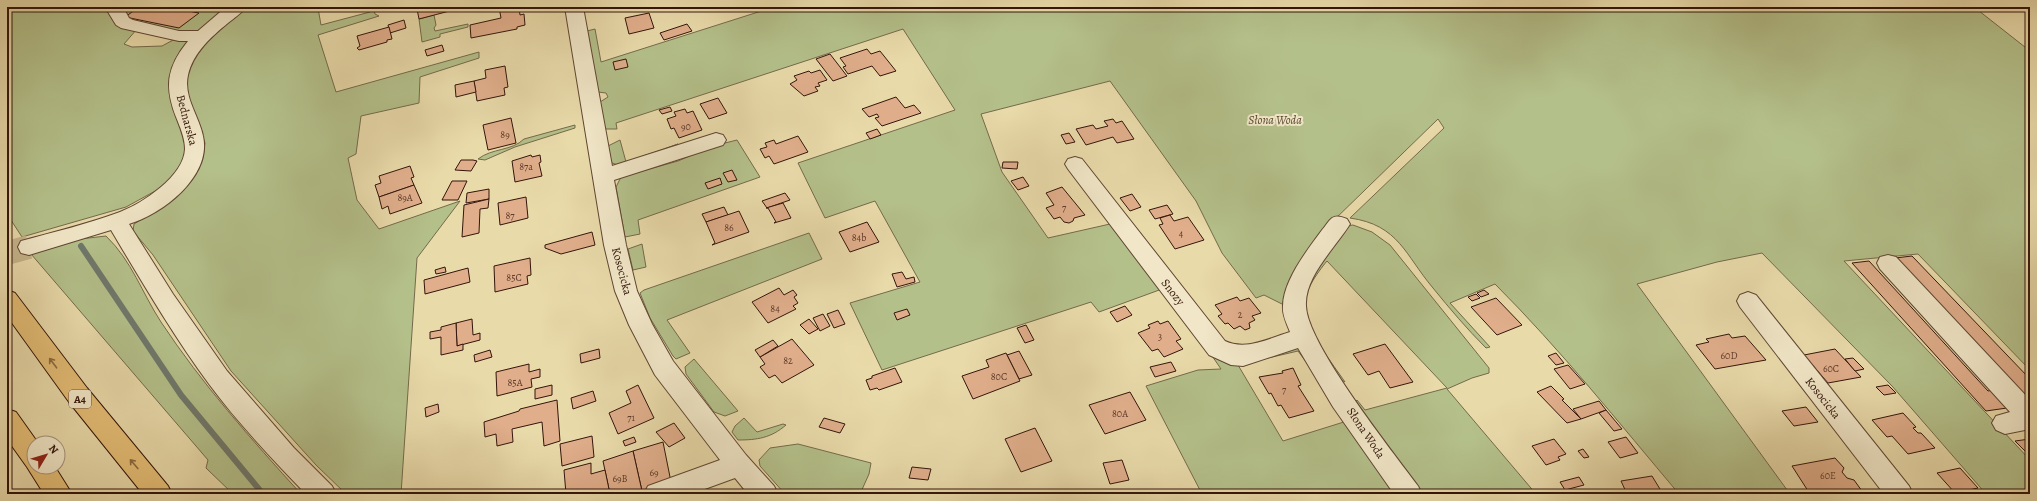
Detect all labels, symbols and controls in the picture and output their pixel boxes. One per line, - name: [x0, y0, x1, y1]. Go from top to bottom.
- street label: Bednarska: [173, 93, 202, 147]
- park label: Słona Woda: [1248, 112, 1302, 128]
- house number: 90: [681, 120, 691, 133]
- house number: 89: [500, 128, 510, 141]
- house number: 87a: [519, 160, 533, 173]
- house number: 89A: [397, 191, 413, 204]
- house number: 7: [1062, 201, 1067, 214]
- house number: 87: [505, 209, 515, 222]
- house number: 86: [724, 221, 734, 234]
- house number: 4: [1179, 227, 1184, 240]
- house number: 84b: [852, 231, 866, 244]
- street label: Kosocicka: [608, 245, 636, 297]
- house number: 85C: [506, 271, 522, 284]
- street label: Snozy: [1158, 275, 1189, 309]
- house number: 84: [770, 302, 780, 315]
- house number: 2: [1238, 308, 1243, 321]
- house number: 3: [1158, 330, 1162, 343]
- house number: 60D: [1721, 349, 1737, 362]
- house number: 82: [783, 354, 793, 367]
- one-way arrow: [49, 357, 57, 368]
- house number: 60C: [1823, 362, 1839, 375]
- house number: 80C: [991, 370, 1007, 383]
- street label: Kosocicka: [1802, 374, 1845, 422]
- house number: 85A: [508, 376, 523, 389]
- house number: 7: [1282, 383, 1287, 396]
- road number: A4: [69, 390, 91, 408]
- street label: Słona Woda: [1343, 404, 1389, 462]
- house number: 80A: [1112, 407, 1128, 420]
- house number: 71: [627, 411, 635, 424]
- north arrow: [26, 435, 66, 475]
- text: N: [45, 441, 62, 457]
- one-way arrow: [130, 459, 139, 469]
- house number: 69: [649, 466, 659, 479]
- house number: 60E: [1820, 469, 1836, 482]
- house number: 69B: [612, 472, 628, 485]

